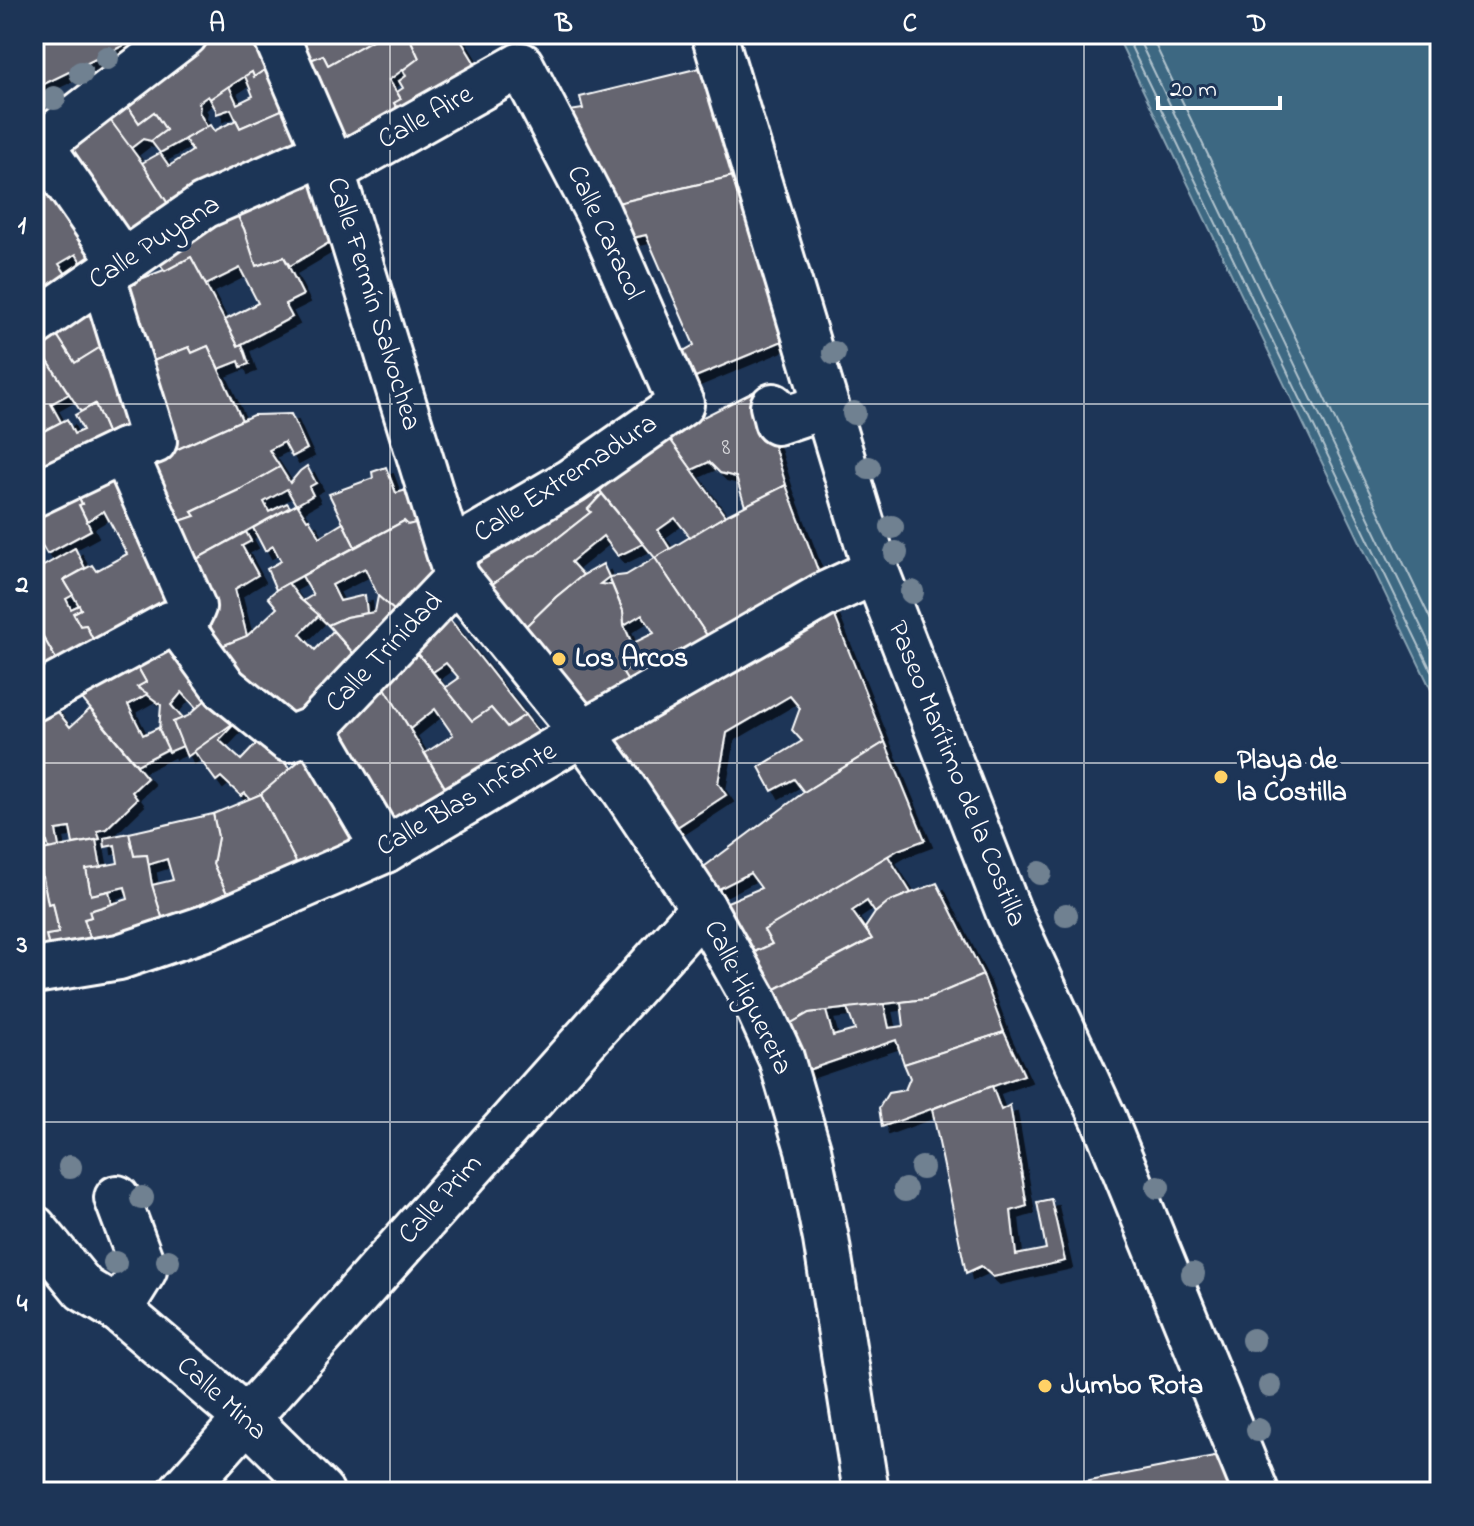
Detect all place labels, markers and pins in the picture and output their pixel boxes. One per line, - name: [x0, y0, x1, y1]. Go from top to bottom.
- place label: Los Arcos: [575, 639, 688, 680]
- marker: Los Arcos: [550, 650, 568, 668]
- place label: Playa de la Costilla: [1237, 741, 1347, 814]
- marker: Playa de la Costilla: [1212, 768, 1230, 786]
- place label: Jumbo Rota: [1061, 1366, 1203, 1407]
- marker: Jumbo Rota: [1036, 1377, 1054, 1395]

